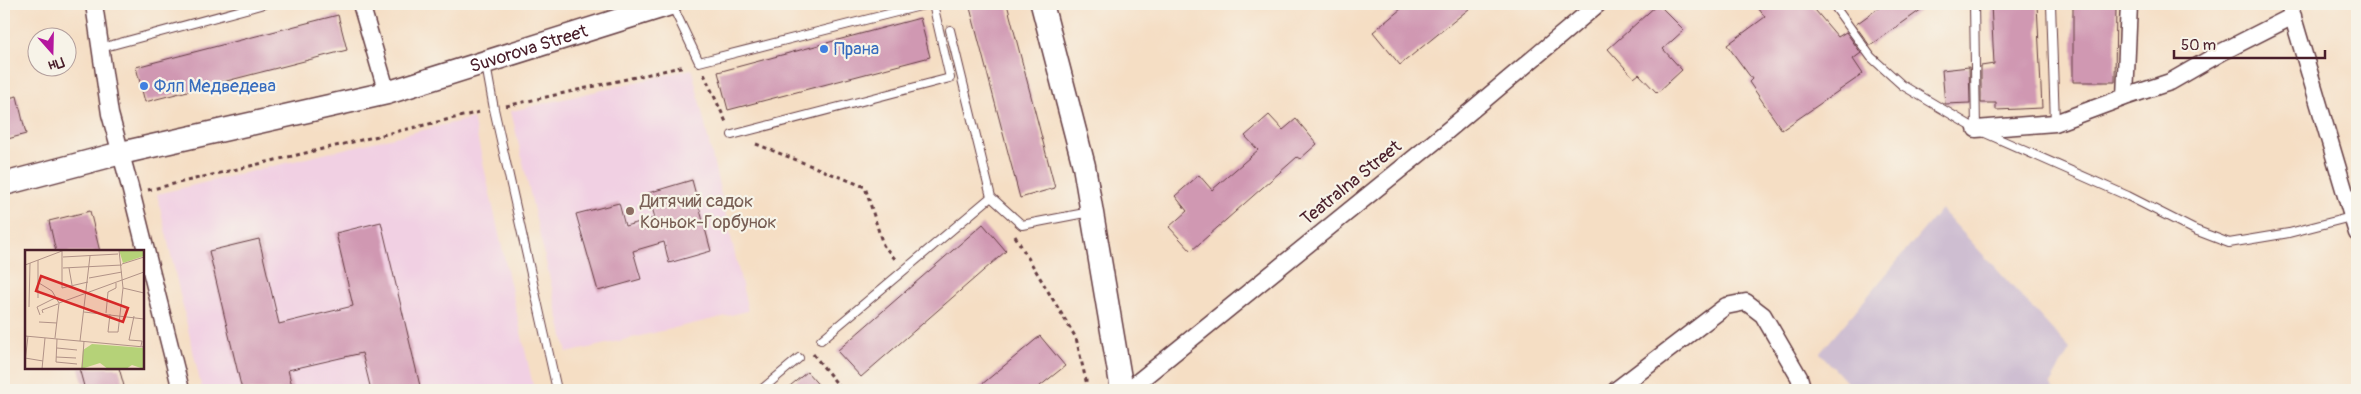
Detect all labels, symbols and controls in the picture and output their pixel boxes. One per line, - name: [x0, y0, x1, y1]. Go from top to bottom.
- street label: Suvorova Street: [467, 19, 591, 78]
- north arrow: [28, 28, 78, 78]
- scale bar: [2174, 28, 2325, 60]
- text: 50 m: [2181, 36, 2216, 55]
- place label: Прана: [834, 38, 879, 61]
- marker: Прана: [818, 43, 830, 55]
- text: Пн: [46, 53, 66, 74]
- place label: Флп Медведева: [154, 75, 276, 98]
- marker: Флп Медведева: [138, 80, 150, 92]
- street label: Teatralna Street: [1296, 135, 1407, 231]
- place label: Дитячий садок Коньок-Горбунок: [639, 190, 777, 234]
- marker: Дитячий садок Коньок-Горбунок: [624, 205, 636, 217]
- inset map: [25, 250, 144, 369]

